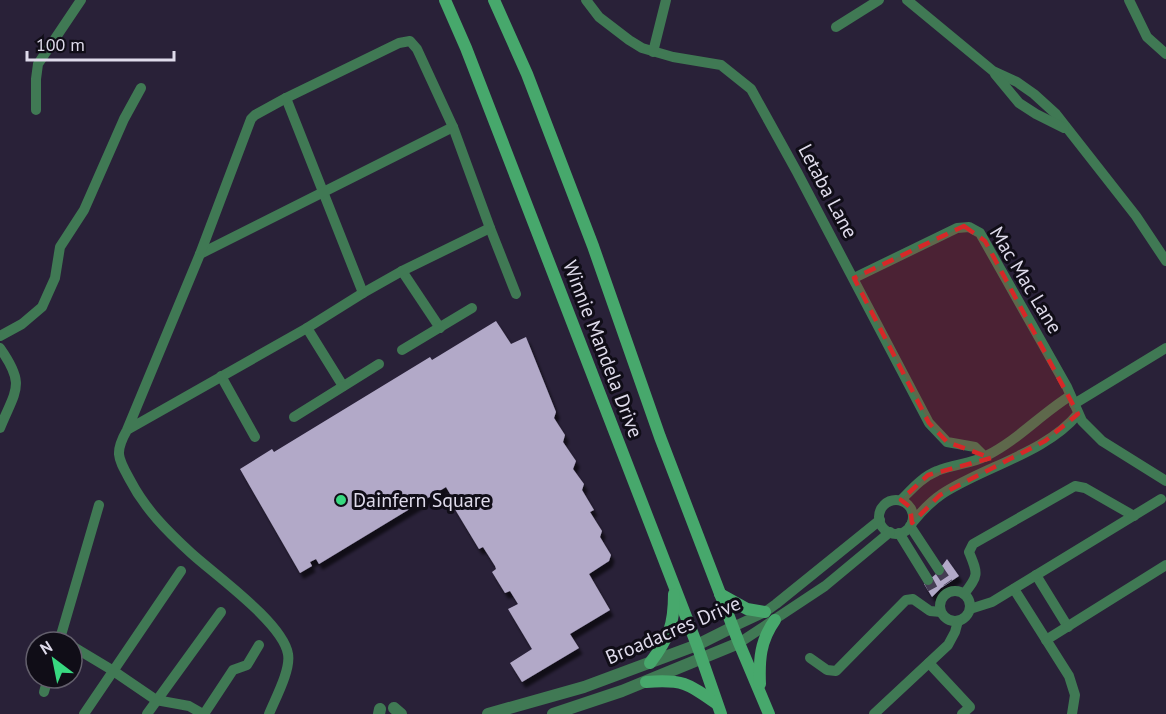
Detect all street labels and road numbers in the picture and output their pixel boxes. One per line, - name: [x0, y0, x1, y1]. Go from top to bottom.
- street label: Letaba Lane: [792, 139, 864, 243]
- street label: Mac Mac Lane: [984, 222, 1068, 338]
- street label: Winnie Mandela Drive: [557, 256, 649, 442]
- street label: Broadacres Drive: [601, 590, 745, 670]

